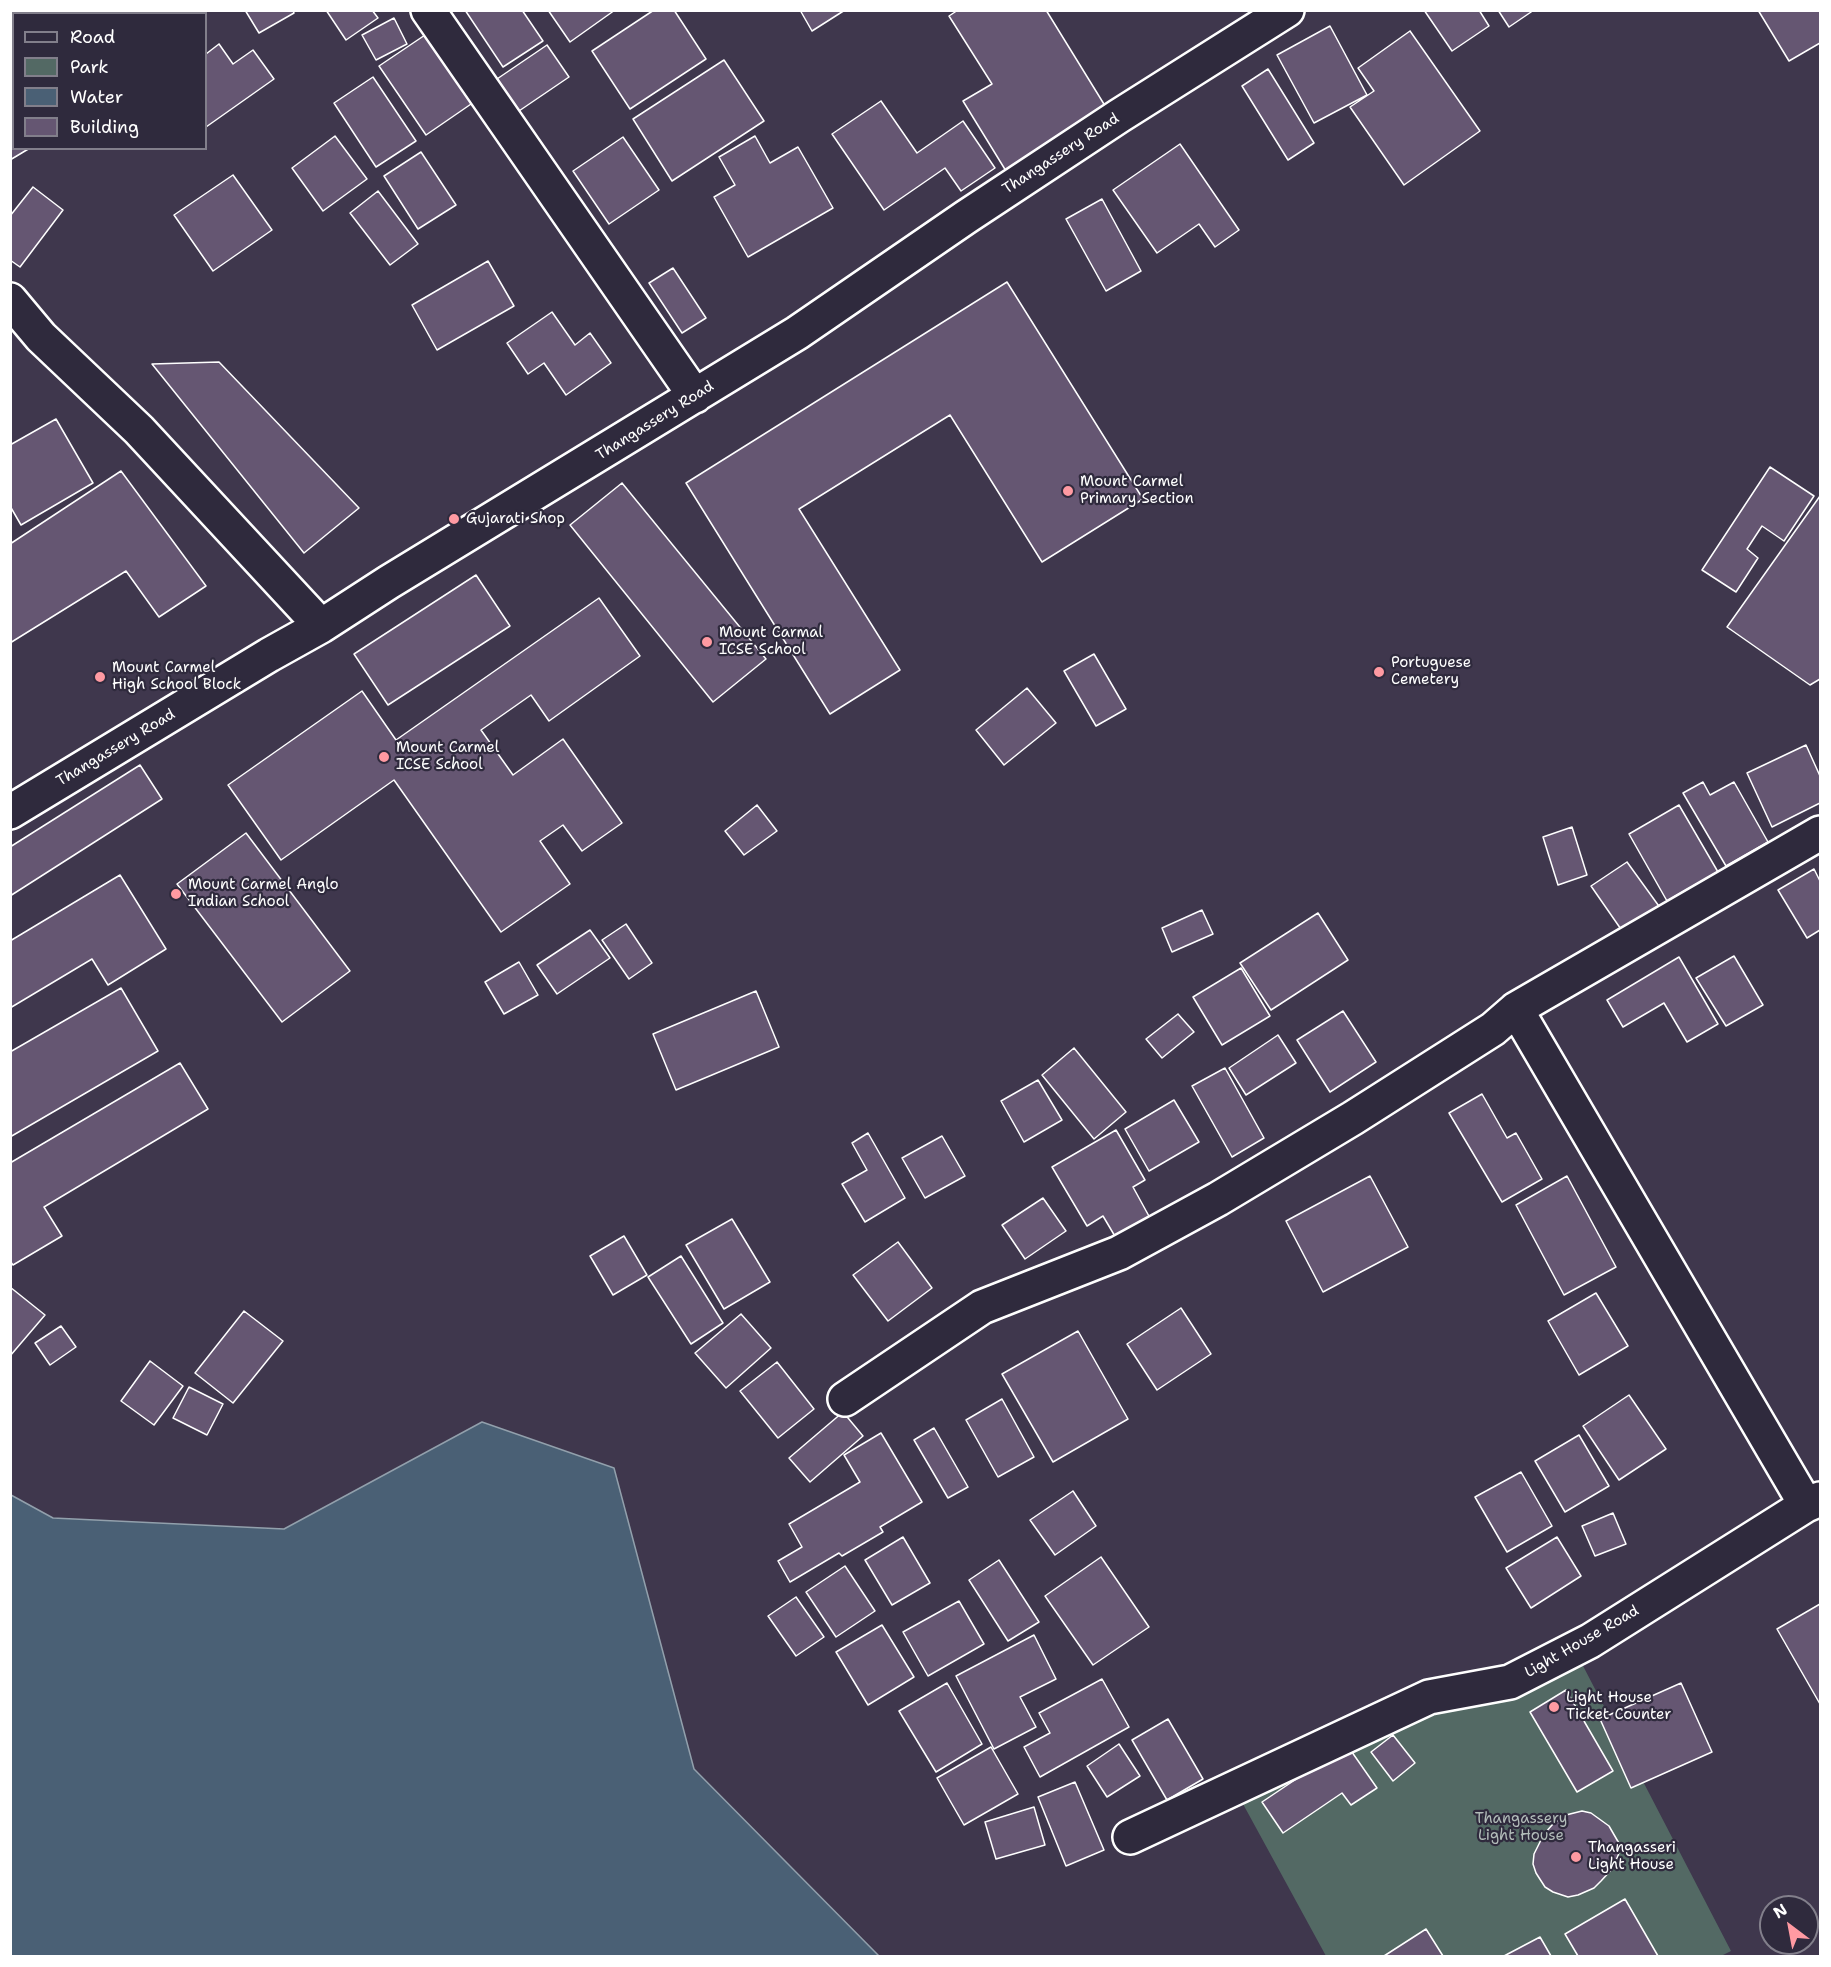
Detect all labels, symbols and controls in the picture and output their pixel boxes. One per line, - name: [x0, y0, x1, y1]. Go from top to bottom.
- legend: [12, 12, 207, 150]
- text: Road: [70, 25, 115, 49]
- text: Park: [70, 55, 109, 79]
- text: Water: [70, 85, 123, 109]
- street label: Thangassery Road: [999, 110, 1123, 198]
- text: Building: [70, 115, 139, 139]
- street label: Thangassery Road: [593, 378, 717, 464]
- place label: Mount Carmel Primary Section: [1080, 473, 1194, 508]
- marker: Mount Carmel Primary Section: [1061, 484, 1075, 498]
- place label: Gujarati Shop: [466, 510, 565, 528]
- marker: Gujarati Shop: [447, 512, 461, 526]
- place label: Mount Carmal ICSE School: [719, 624, 823, 659]
- marker: Mount Carmal ICSE School: [700, 635, 714, 649]
- place label: Portuguese Cemetery: [1391, 654, 1471, 689]
- place label: Mount Carmel High School Block: [112, 659, 241, 694]
- marker: Portuguese Cemetery: [1372, 665, 1386, 679]
- marker: Mount Carmel High School Block: [93, 670, 107, 684]
- street label: Thangassery Road: [53, 705, 179, 791]
- place label: Mount Carmel ICSE School: [396, 739, 499, 774]
- marker: Mount Carmel ICSE School: [377, 750, 391, 764]
- place label: Mount Carmel Anglo Indian School: [188, 876, 339, 911]
- marker: Mount Carmel Anglo Indian School: [169, 887, 183, 901]
- street label: Light House Road: [1522, 1602, 1642, 1682]
- place label: Light House Ticket Counter: [1566, 1689, 1671, 1724]
- marker: Light House Ticket Counter: [1547, 1700, 1561, 1714]
- park label: Thangassery Light House: [1475, 1810, 1567, 1845]
- place label: Thangasseri Light House: [1588, 1839, 1676, 1874]
- marker: Thangasseri Light House: [1569, 1850, 1583, 1864]
- north arrow: [1759, 1895, 1819, 1955]
- text: N: [1769, 1899, 1791, 1923]

